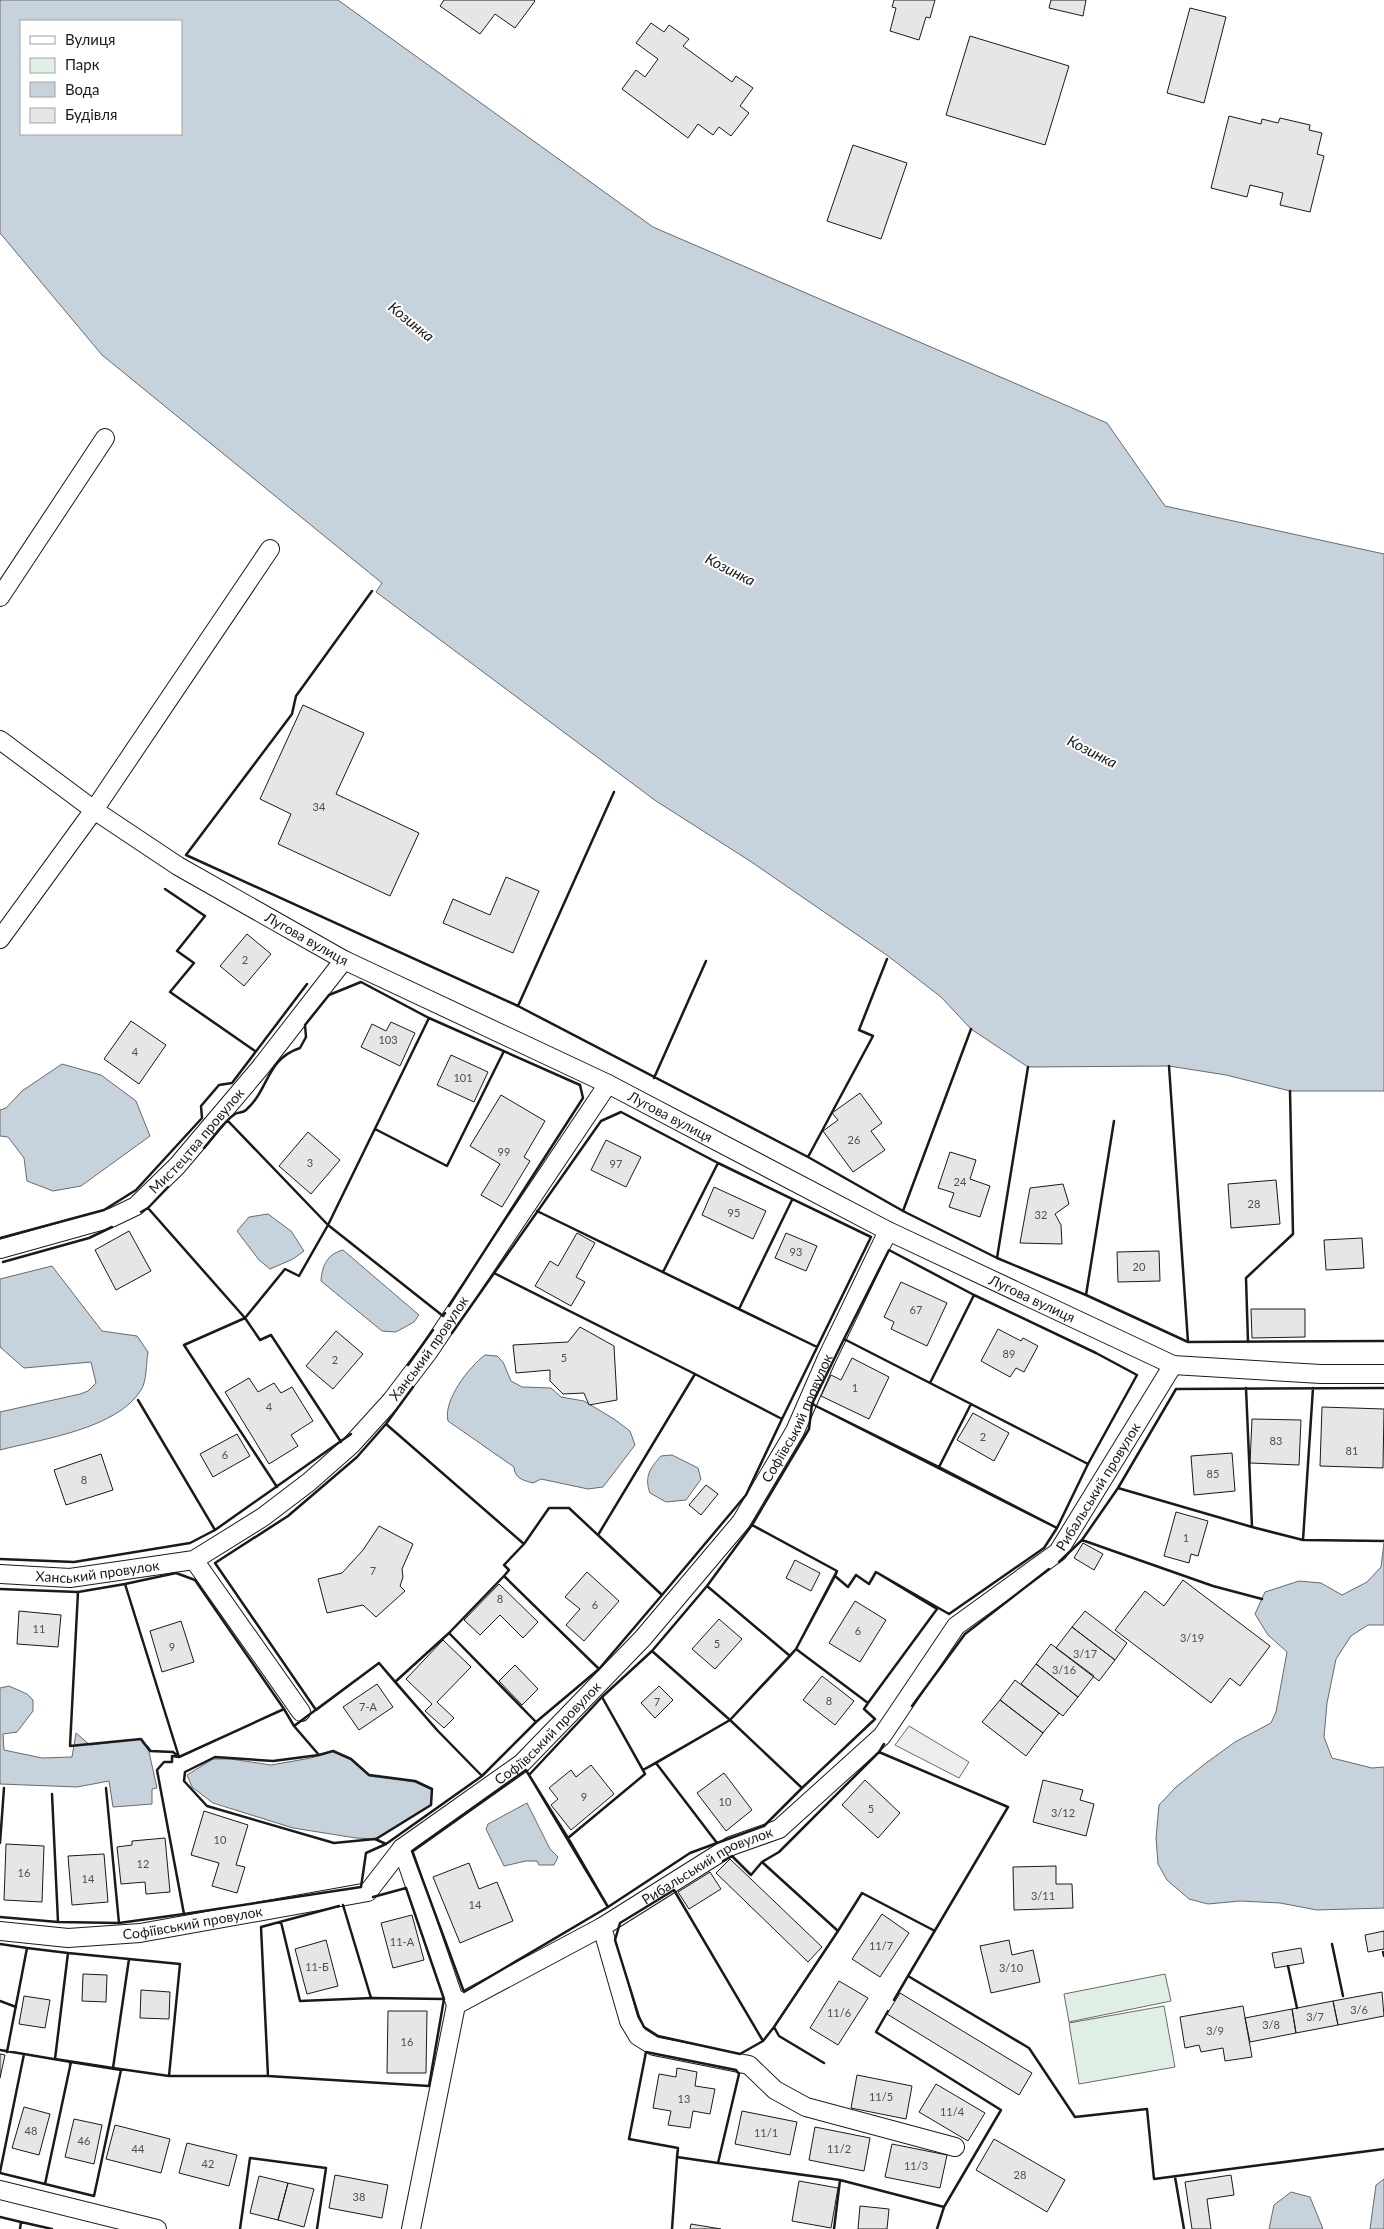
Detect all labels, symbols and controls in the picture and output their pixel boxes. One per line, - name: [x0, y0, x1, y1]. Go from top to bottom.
- legend: [20, 20, 182, 135]
- text: Вулиця: [65, 30, 115, 48]
- text: Парк: [65, 55, 100, 73]
- text: Вода: [65, 80, 100, 98]
- text: Будівля: [65, 105, 117, 123]
- water label: Козинка: [385, 297, 438, 345]
- water label: Козинка: [703, 549, 759, 589]
- water label: Козинка: [1065, 731, 1121, 771]
- house number: 34: [313, 800, 326, 813]
- street label: Лугова вулиця: [261, 908, 351, 969]
- house number: 2: [242, 953, 248, 966]
- house number: 103: [378, 1033, 398, 1046]
- house number: 4: [132, 1045, 139, 1058]
- house number: 101: [453, 1071, 473, 1084]
- street label: Мистецтва провулок: [145, 1084, 248, 1197]
- street label: Лугова вулиця: [624, 1087, 716, 1145]
- house number: 26: [848, 1133, 860, 1146]
- house number: 99: [498, 1145, 510, 1158]
- house number: 3: [307, 1156, 313, 1169]
- house number: 97: [610, 1157, 622, 1170]
- house number: 24: [954, 1175, 967, 1188]
- house number: 28: [1248, 1197, 1260, 1210]
- house number: 95: [728, 1206, 740, 1219]
- house number: 32: [1035, 1208, 1047, 1221]
- house number: 93: [790, 1245, 802, 1258]
- house number: 20: [1133, 1260, 1146, 1273]
- street label: Лугова вулиця: [986, 1270, 1078, 1326]
- street label: Ханський провулок: [385, 1292, 472, 1404]
- house number: 67: [910, 1303, 922, 1316]
- house number: 89: [1003, 1347, 1015, 1360]
- street label: Софіївський провулок: [758, 1350, 836, 1485]
- house number: 5: [561, 1351, 567, 1364]
- house number: 2: [332, 1353, 338, 1366]
- house number: 1: [852, 1381, 858, 1394]
- house number: 4: [266, 1400, 273, 1413]
- street label: Рибальський провулок: [1052, 1419, 1144, 1554]
- house number: 2: [980, 1430, 986, 1443]
- house number: 83: [1270, 1434, 1282, 1447]
- house number: 81: [1346, 1444, 1358, 1457]
- house number: 6: [222, 1448, 228, 1461]
- house number: 85: [1207, 1467, 1219, 1480]
- house number: 8: [81, 1473, 87, 1486]
- house number: 1: [1183, 1531, 1189, 1544]
- street label: Ханський провулок: [35, 1556, 161, 1586]
- house number: 7: [370, 1564, 376, 1577]
- house number: 8: [497, 1592, 503, 1605]
- house number: 6: [592, 1598, 598, 1611]
- house number: 11: [33, 1622, 45, 1635]
- house number: 6: [855, 1624, 861, 1637]
- house number: 3/19: [1180, 1631, 1204, 1644]
- house number: 5: [714, 1637, 720, 1650]
- house number: 9: [169, 1640, 175, 1653]
- house number: 3/17: [1073, 1647, 1097, 1660]
- house number: 3/16: [1052, 1663, 1076, 1676]
- street label: Софіївський провулок: [491, 1677, 605, 1788]
- house number: 8: [826, 1694, 832, 1707]
- house number: 7: [654, 1695, 660, 1708]
- house number: 7-А: [359, 1700, 378, 1713]
- house number: 9: [581, 1790, 587, 1803]
- house number: 10: [719, 1795, 732, 1808]
- house number: 5: [868, 1802, 874, 1815]
- house number: 3/12: [1051, 1806, 1075, 1819]
- street label: Рибальський провулок: [638, 1823, 775, 1908]
- house number: 10: [214, 1833, 227, 1846]
- house number: 12: [137, 1857, 149, 1870]
- house number: 16: [18, 1866, 30, 1879]
- house number: 14: [82, 1872, 95, 1885]
- house number: 3/11: [1031, 1889, 1055, 1902]
- house number: 14: [469, 1898, 482, 1911]
- street label: Софіївський провулок: [122, 1902, 264, 1942]
- house number: 11-А: [390, 1935, 415, 1948]
- house number: 11/7: [869, 1939, 893, 1952]
- house number: 11-Б: [305, 1960, 329, 1973]
- house number: 3/10: [999, 1961, 1024, 1974]
- house number: 3/6: [1350, 2003, 1368, 2016]
- house number: 11/6: [827, 2006, 851, 2019]
- house number: 3/7: [1306, 2010, 1324, 2023]
- house number: 3/8: [1262, 2018, 1280, 2031]
- house number: 3/9: [1206, 2024, 1224, 2037]
- house number: 16: [401, 2035, 413, 2048]
- house number: 11/5: [869, 2090, 893, 2103]
- house number: 13: [678, 2092, 690, 2105]
- house number: 11/4: [940, 2105, 965, 2118]
- house number: 48: [25, 2124, 37, 2137]
- house number: 11/1: [754, 2126, 778, 2139]
- house number: 46: [78, 2134, 90, 2147]
- house number: 44: [132, 2142, 145, 2155]
- house number: 11/2: [827, 2142, 851, 2155]
- house number: 42: [202, 2157, 214, 2170]
- house number: 11/3: [904, 2159, 928, 2172]
- house number: 28: [1014, 2168, 1026, 2181]
- house number: 38: [353, 2190, 365, 2203]

